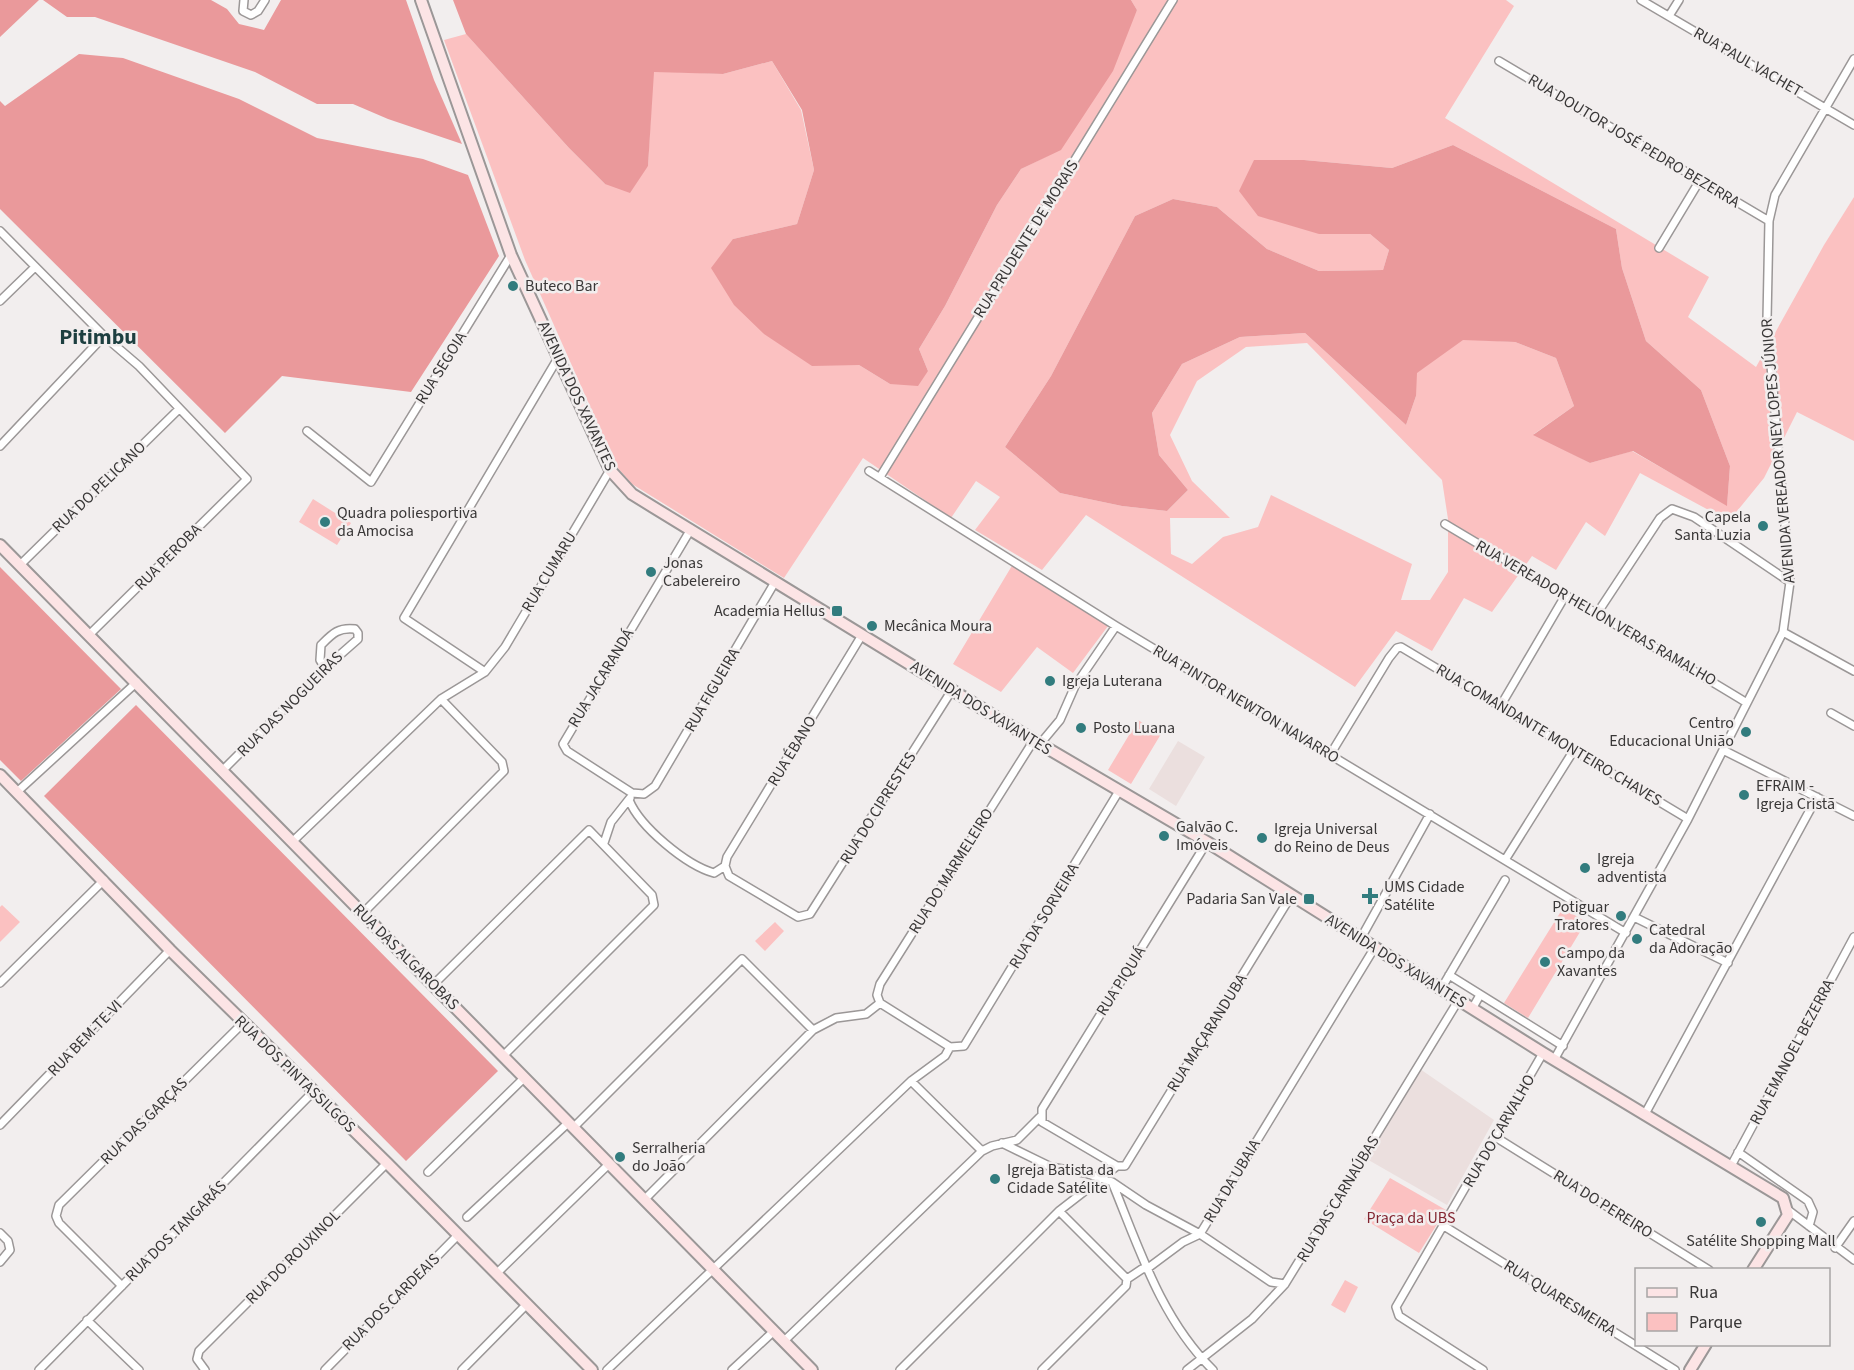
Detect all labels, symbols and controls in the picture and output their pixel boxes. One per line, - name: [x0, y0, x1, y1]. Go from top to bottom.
- street label: RUA PAUL VACHET: [1690, 22, 1807, 102]
- street label: RUA DOUTOR JOSÉ PEDRO BEZERRA: [1524, 69, 1744, 213]
- street label: RUA PRUDENTE DE MORAIS: [968, 156, 1084, 322]
- place label: Buteco Bar: [525, 275, 599, 297]
- marker: Buteco Bar: [506, 279, 520, 293]
- street label: AVENIDA DOS XAVANTES: [533, 318, 621, 474]
- street label: AVENIDA VEREADOR NEY LOPES JÚNIOR: [1755, 318, 1801, 584]
- district label: Pitimbu: [59, 321, 137, 353]
- street label: RUA SEGOIA: [410, 327, 472, 408]
- street label: RUA DO PELICANO: [47, 436, 151, 538]
- place label: Quadra poliesportiva da Amocisa: [337, 502, 478, 542]
- place label: Capela Santa Luzia: [1674, 506, 1751, 546]
- marker: Quadra poliesportiva da Amocisa: [318, 515, 332, 529]
- street label: RUA PEROBA: [130, 518, 207, 595]
- marker: Capela Santa Luzia: [1756, 519, 1770, 533]
- street label: RUA CUMARU: [516, 528, 582, 616]
- street label: RUA VEREADOR HELION VERAS RAMALHO: [1472, 535, 1720, 691]
- place label: Jonas Cabelereiro: [663, 552, 740, 592]
- marker: Jonas Cabelereiro: [644, 565, 658, 579]
- place label: Academia Hellus: [714, 600, 825, 622]
- marker: Academia Hellus: [830, 604, 844, 618]
- place label: Mecânica Moura: [884, 615, 992, 637]
- marker: Mecânica Moura: [865, 619, 879, 633]
- street label: RUA JACARANDÁ: [563, 624, 639, 731]
- street label: RUA PINTOR NEWTON NAVARRO: [1149, 639, 1343, 769]
- street label: RUA FIGUEIRA: [679, 644, 745, 736]
- street label: RUA DAS NOGUEIRAS: [232, 646, 348, 762]
- street label: AVENIDA DOS XAVANTES: [906, 656, 1056, 760]
- street label: RUA COMANDANTE MONTEIRO CHAVES: [1432, 659, 1666, 811]
- place label: Igreja Luterana: [1062, 670, 1162, 692]
- marker: Igreja Luterana: [1043, 674, 1057, 688]
- street label: RUA ÉBANO: [762, 712, 822, 790]
- place label: Centro Educacional União: [1609, 712, 1734, 752]
- place label: Posto Luana: [1093, 717, 1175, 739]
- marker: Posto Luana: [1074, 721, 1088, 735]
- marker: Centro Educacional União: [1739, 725, 1753, 739]
- street label: RUA DO CIPRESTES: [835, 748, 921, 868]
- place label: EFRAIM - Igreja Cristã: [1756, 775, 1835, 815]
- marker: EFRAIM - Igreja Cristã: [1737, 788, 1751, 802]
- street label: RUA DO MARMELEIRO: [903, 804, 999, 938]
- place label: Galvão C. Imóveis: [1176, 816, 1238, 856]
- place label: Igreja Universal do Reino de Deus: [1274, 818, 1390, 858]
- marker: Galvão C. Imóveis: [1157, 829, 1171, 843]
- marker: Igreja Universal do Reino de Deus: [1255, 831, 1269, 845]
- place label: Igreja adventista: [1597, 848, 1667, 888]
- street label: RUA DA SORVEIRA: [1004, 859, 1084, 973]
- marker: Igreja adventista: [1578, 861, 1592, 875]
- place label: UMS Cidade Satélite: [1384, 876, 1465, 916]
- marker: UMS Cidade Satélite: [1361, 887, 1379, 905]
- place label: Padaria San Vale: [1186, 888, 1297, 910]
- marker: Padaria San Vale: [1302, 892, 1316, 906]
- place label: Potiguar Tratores: [1552, 896, 1609, 936]
- street label: RUA DAS ALGAROBAS: [348, 899, 464, 1015]
- street label: AVENIDA DOS XAVANTES: [1321, 909, 1471, 1013]
- marker: Potiguar Tratores: [1614, 909, 1628, 923]
- place label: Catedral da Adoração: [1649, 919, 1733, 959]
- marker: Catedral da Adoração: [1630, 932, 1644, 946]
- street label: RUA PIQUIÁ: [1091, 942, 1151, 1020]
- place label: Campo da Xavantes: [1557, 942, 1625, 982]
- marker: Campo da Xavantes: [1538, 955, 1552, 969]
- street label: RUA MAÇARANDUBA: [1162, 970, 1252, 1096]
- street label: RUA EMANOEL BEZERRA: [1744, 975, 1840, 1129]
- street label: RUA BEM-TE-VI: [43, 995, 127, 1081]
- street label: RUA DOS PINTASSILGOS: [229, 1010, 361, 1138]
- street label: RUA DO CARVALHO: [1458, 1070, 1540, 1192]
- street label: RUA DAS GARÇAS: [96, 1073, 192, 1169]
- street label: RUA DAS CARNAÚBAS: [1292, 1132, 1384, 1266]
- street label: RUA DA UBAIA: [1198, 1135, 1266, 1227]
- place label: Serralheria do João: [632, 1137, 706, 1177]
- marker: Serralheria do João: [613, 1150, 627, 1164]
- place label: Igreja Batista da Cidade Satélite: [1007, 1159, 1114, 1199]
- street label: RUA DO PEREIRO: [1549, 1165, 1657, 1243]
- marker: Igreja Batista da Cidade Satélite: [988, 1172, 1002, 1186]
- street label: RUA DOS TANGARÁS: [120, 1175, 232, 1287]
- street label: RUA DO ROUXINOL: [241, 1205, 345, 1309]
- park label: Praça da UBS: [1367, 1207, 1455, 1229]
- marker: Satélite Shopping Mall: [1754, 1215, 1768, 1229]
- place label: Satélite Shopping Mall: [1686, 1230, 1836, 1252]
- street label: RUA DOS CARDEAIS: [337, 1248, 445, 1356]
- street label: RUA QUARESMEIRA: [1500, 1255, 1621, 1342]
- legend: [1635, 1268, 1830, 1346]
- text: Rua: [1689, 1280, 1718, 1305]
- text: Parque: [1689, 1310, 1742, 1335]

